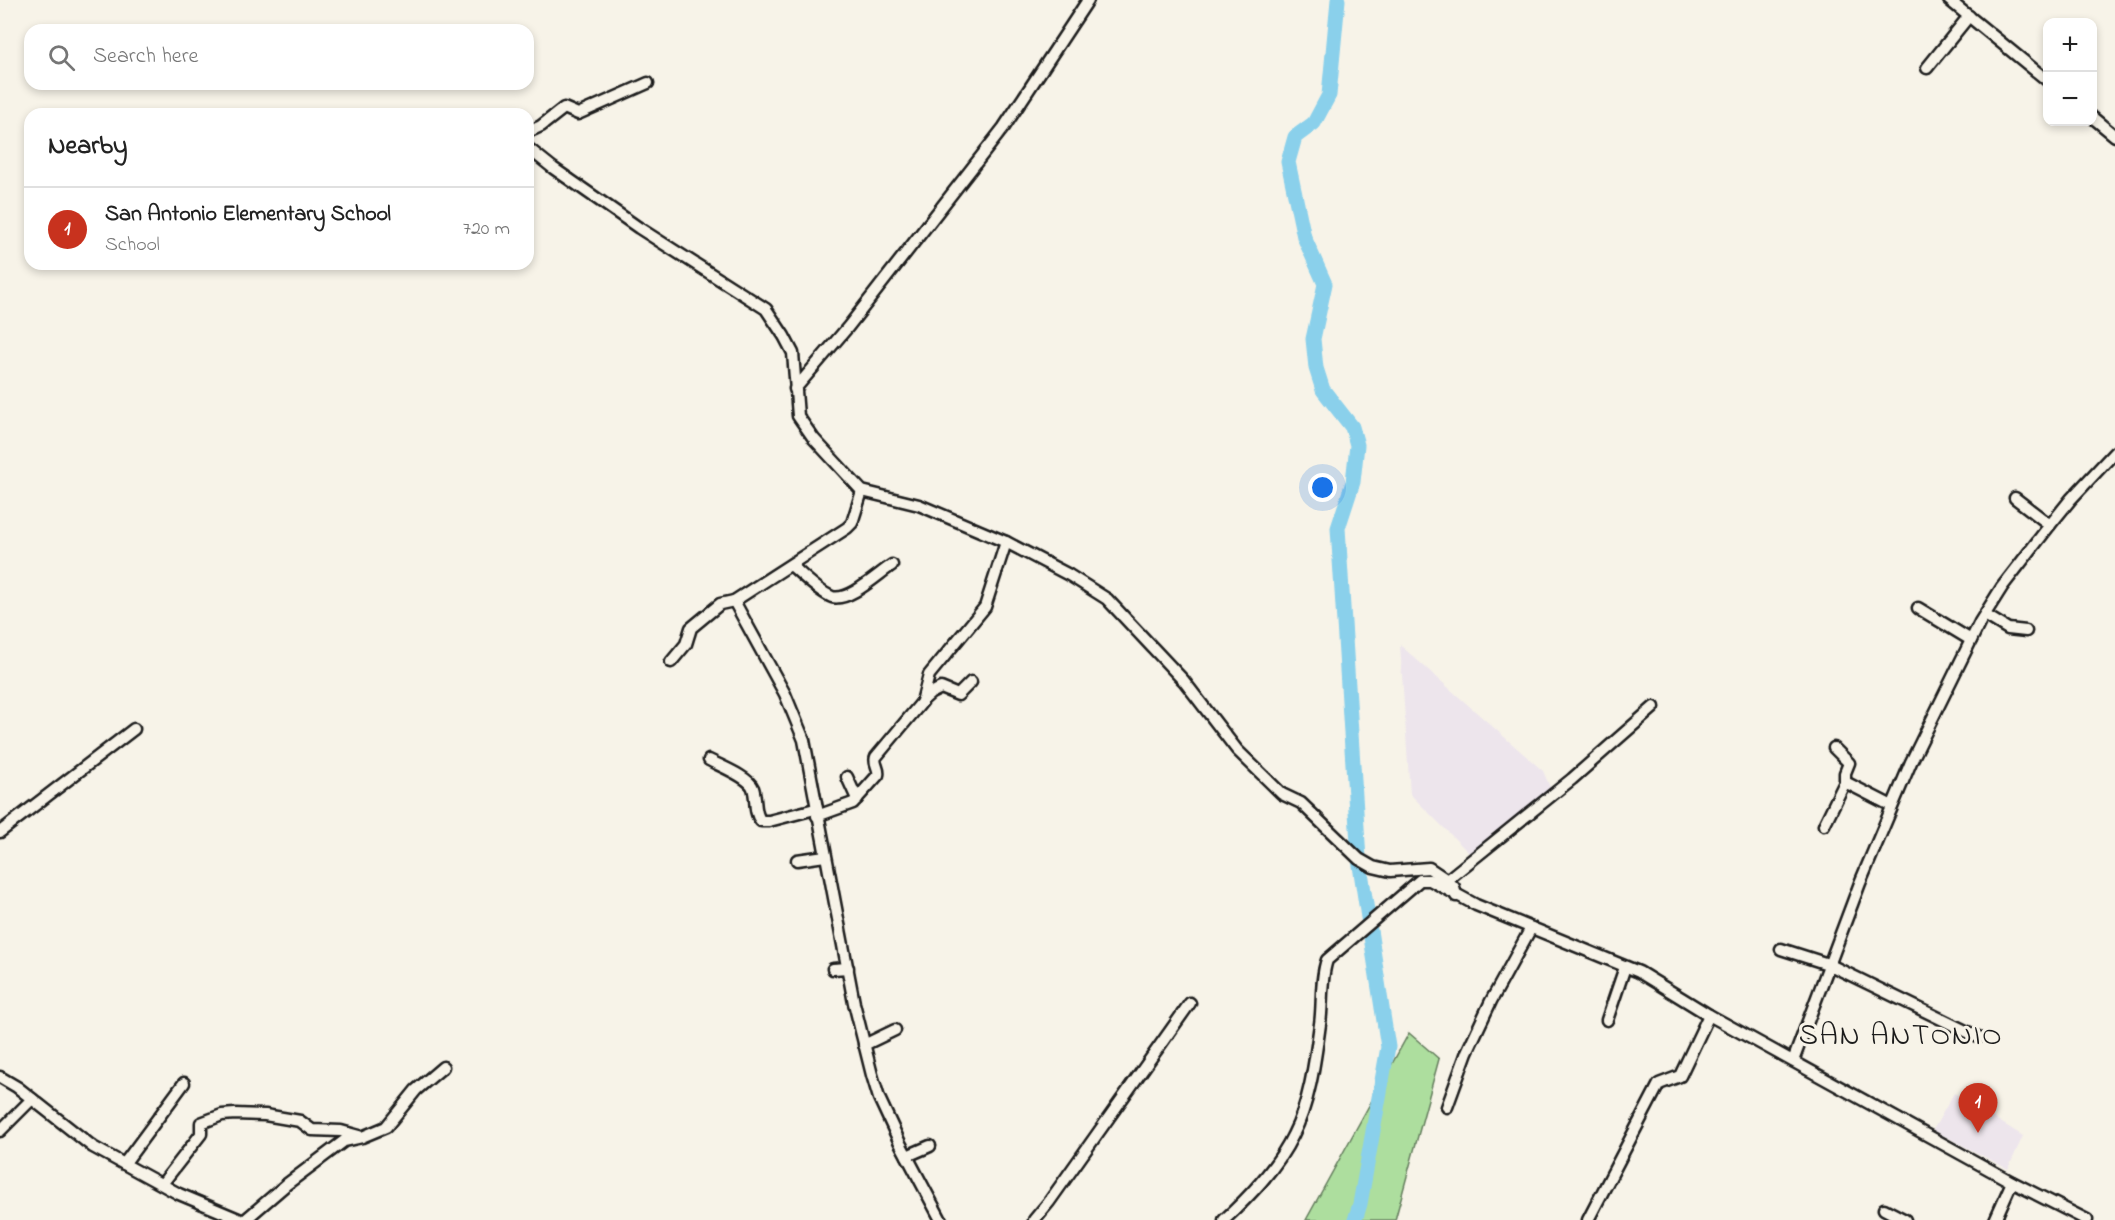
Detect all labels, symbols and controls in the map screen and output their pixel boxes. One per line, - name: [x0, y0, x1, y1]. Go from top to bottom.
- map controls: [2043, 18, 2097, 126]
- button: +: [2043, 18, 2097, 72]
- search box: [24, 24, 534, 90]
- icon: search: [45, 41, 78, 74]
- text: Search here: [93, 41, 198, 73]
- button: −: [2043, 72, 2097, 126]
- text: Nearby: [48, 128, 127, 166]
- text: San Antonio Elementary School: [105, 199, 391, 231]
- text: 1: [64, 215, 71, 244]
- text: 720 m: [463, 215, 510, 244]
- text: School: [105, 231, 160, 260]
- your location: [1308, 473, 1337, 502]
- district label: SAN ANTONIO: [1799, 1015, 2003, 1059]
- pin: 1: [1958, 1084, 1998, 1133]

